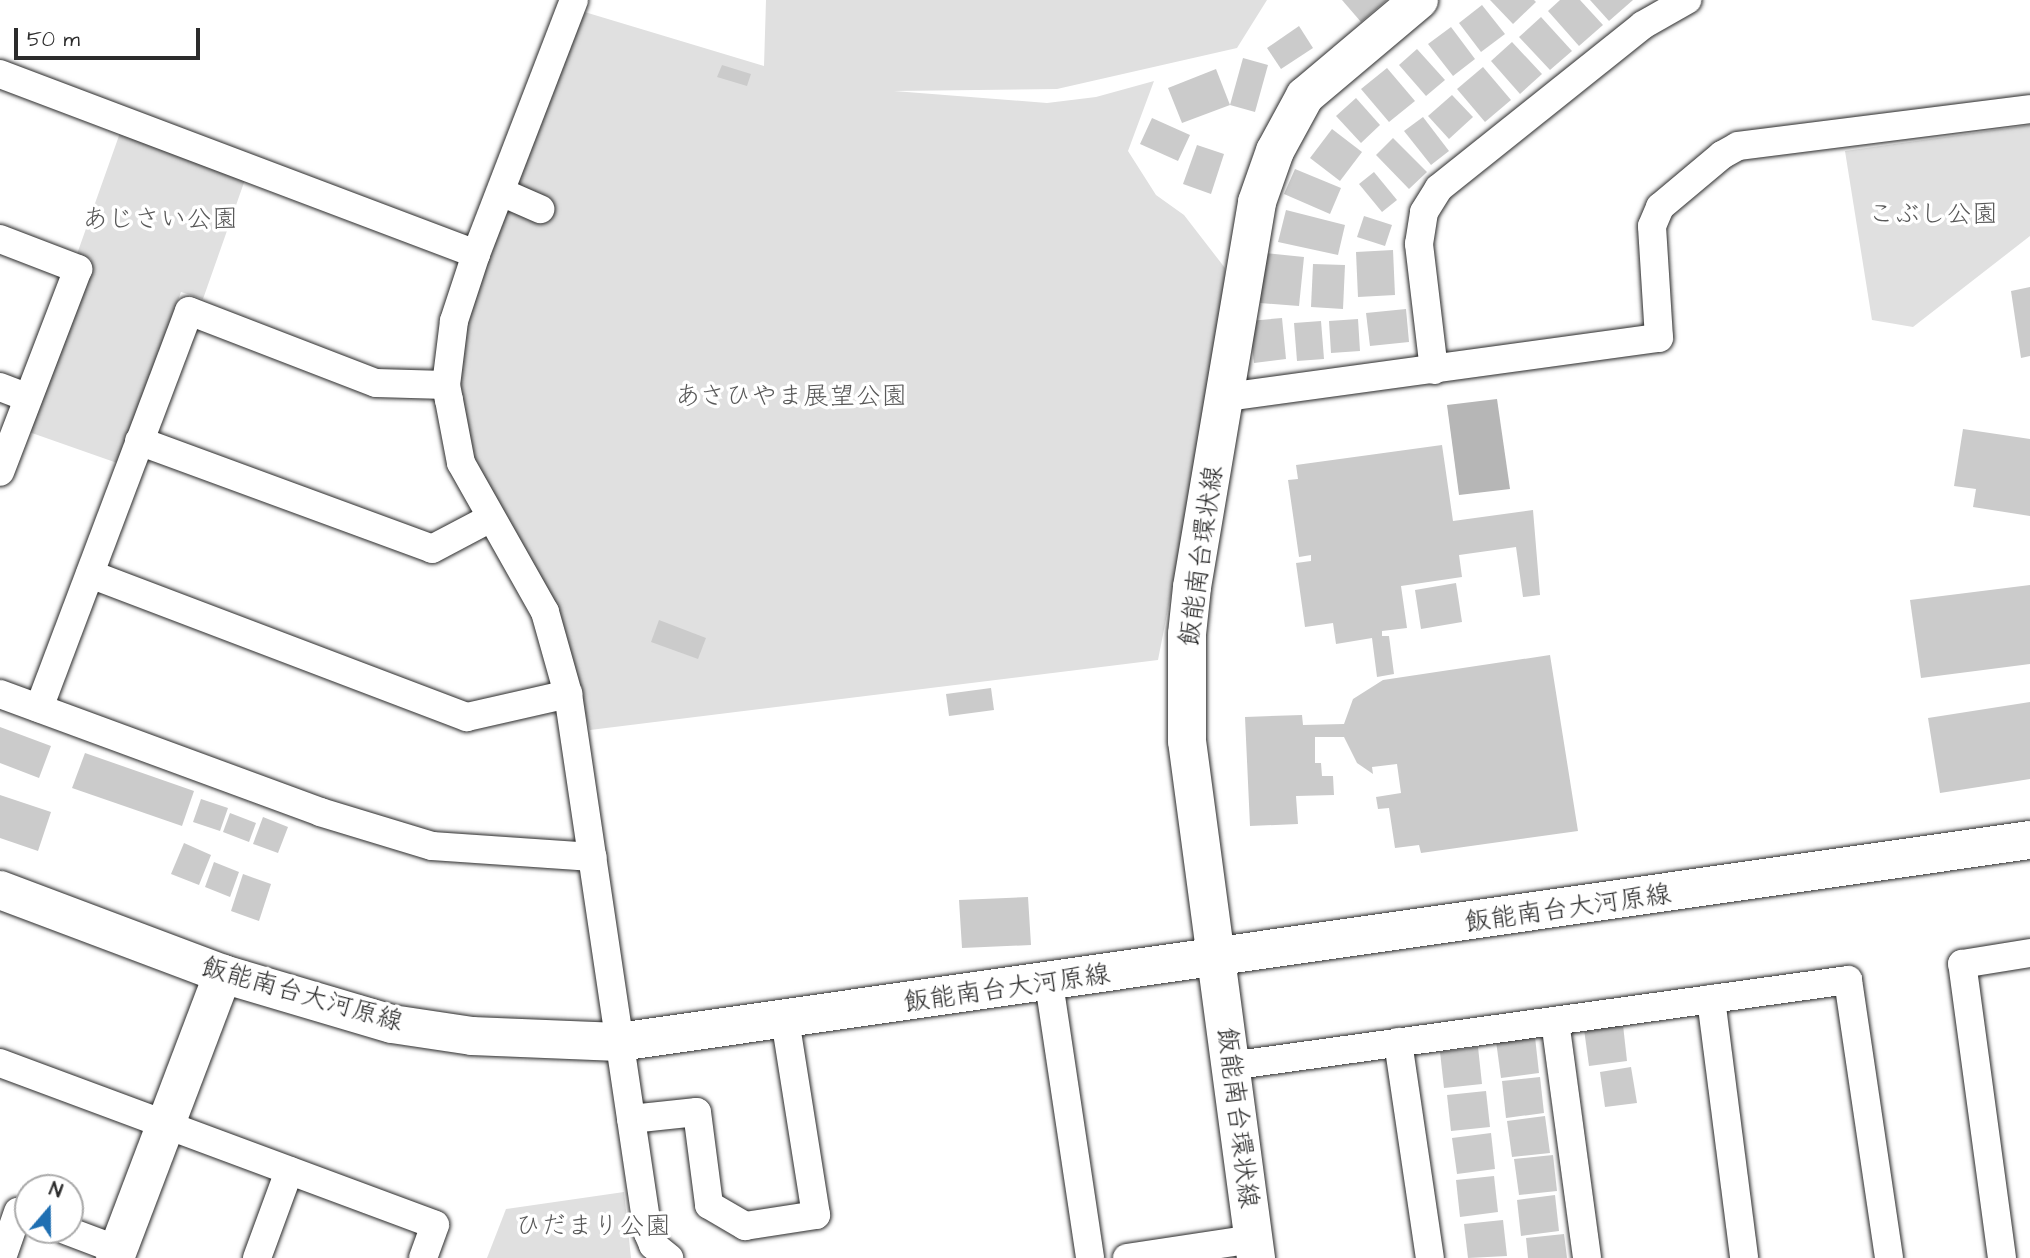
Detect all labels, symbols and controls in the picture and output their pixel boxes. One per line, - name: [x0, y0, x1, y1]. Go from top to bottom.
- scale bar: [18, 14, 203, 58]
- text: 50 m: [27, 25, 80, 54]
- park label: こぶし公園: [1868, 199, 1998, 231]
- park label: あじさい公園: [82, 204, 238, 236]
- park label: あさひやま展望公園: [674, 381, 908, 413]
- street label: 飯能南台環状線: [1174, 464, 1230, 648]
- street label: 飯能南台大河原線: [1463, 879, 1673, 939]
- street label: 飯能南台大河原線: [198, 951, 406, 1039]
- street label: 飯能南台大河原線: [902, 959, 1112, 1019]
- street label: 飯能南台環状線: [1210, 1026, 1264, 1210]
- north arrow: [14, 1174, 84, 1244]
- text: N: [45, 1176, 66, 1205]
- park label: ひだまり公園: [515, 1211, 671, 1243]

